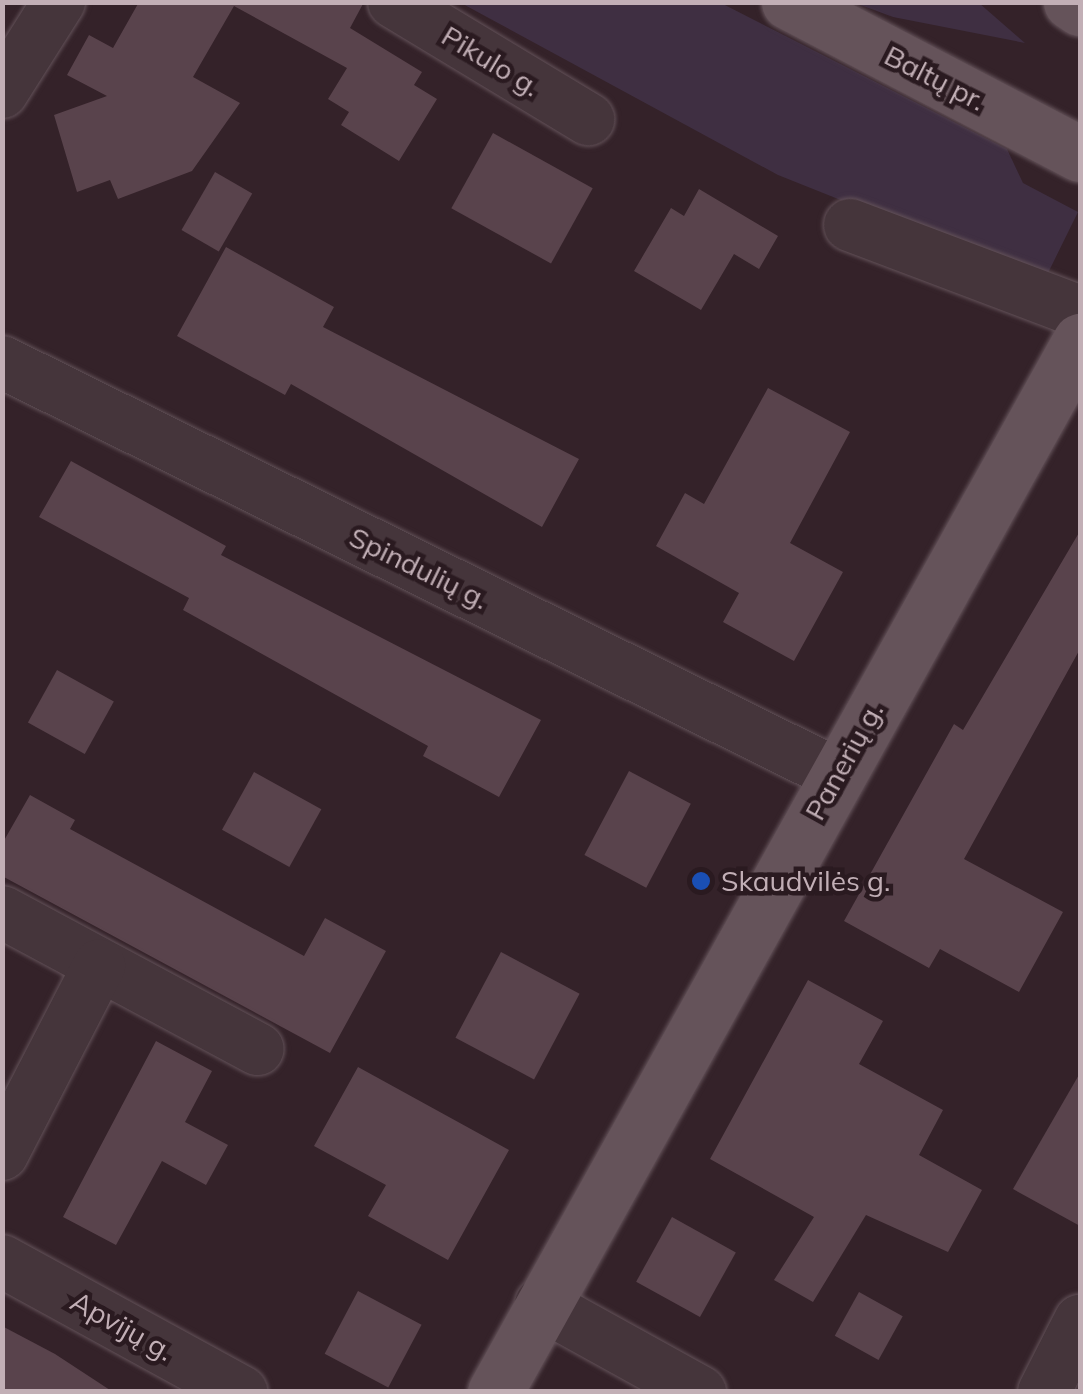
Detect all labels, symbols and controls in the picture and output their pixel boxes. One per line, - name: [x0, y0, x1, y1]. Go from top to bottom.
- street label: Pikulo g.: [436, 19, 546, 103]
- street label: Baltų pr.: [879, 38, 991, 118]
- street label: Spindulių g.: [344, 520, 494, 616]
- street label: Panerių g.: [798, 696, 890, 826]
- place label: Skaudvilės g.: [721, 864, 890, 898]
- marker: Skaudvilės g.: [690, 870, 712, 892]
- street label: Apvijų g.: [65, 1284, 179, 1368]

